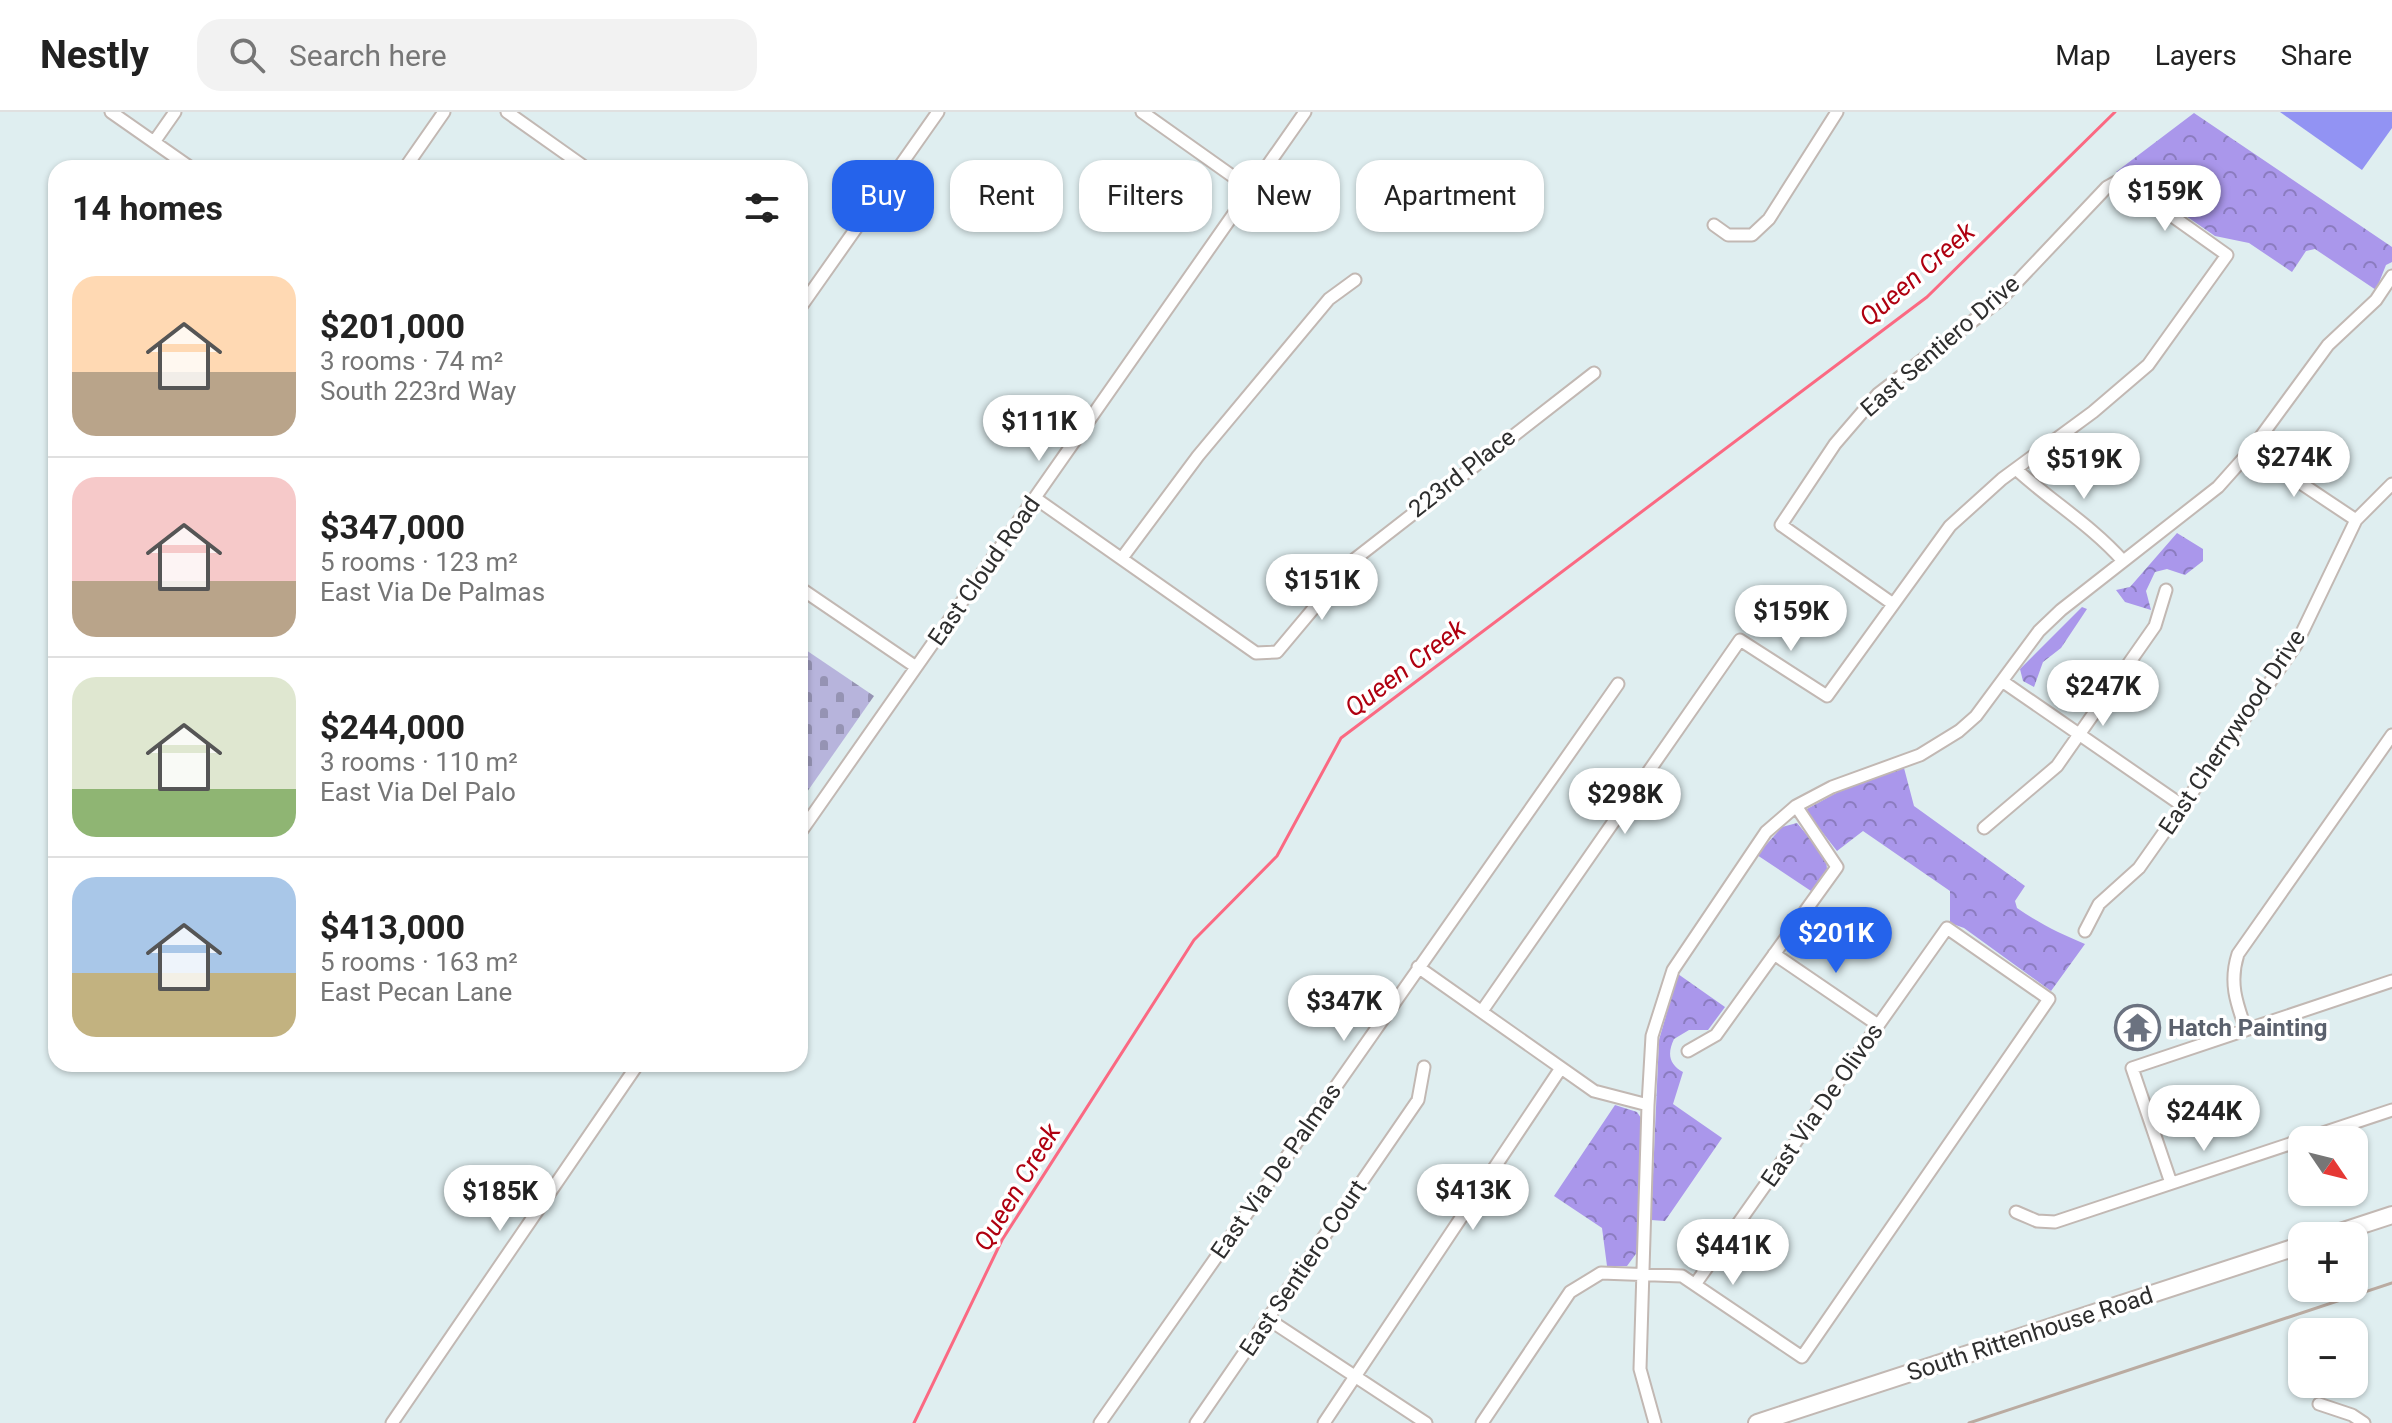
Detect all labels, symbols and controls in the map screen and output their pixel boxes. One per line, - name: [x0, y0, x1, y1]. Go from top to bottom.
- search box: [197, 19, 757, 91]
- text: Nestly: [40, 33, 149, 77]
- icon: search: [225, 33, 269, 77]
- text: Search here: [289, 38, 447, 73]
- text: Map: [2055, 39, 2111, 72]
- text: Layers: [2155, 39, 2237, 72]
- text: Share: [2281, 39, 2352, 72]
- chip: Buy: [832, 160, 934, 232]
- chip: Rent: [950, 160, 1063, 232]
- chip: Filters: [1079, 160, 1212, 232]
- chip: New: [1228, 160, 1340, 232]
- chip: Apartment: [1356, 160, 1544, 232]
- pin: $159K: [2109, 165, 2221, 233]
- text: $159K: [2127, 176, 2203, 206]
- icon: filters: [740, 186, 784, 230]
- text: 14 homes: [72, 188, 223, 228]
- water label: Queen Creek: [1853, 215, 1982, 332]
- street label: East Sentiero Drive: [1855, 270, 2025, 422]
- text: $201,000: [320, 306, 465, 346]
- icon: home: [136, 308, 232, 404]
- text: 3 rooms · 74 m²: [320, 346, 503, 376]
- text: South 223rd Way: [320, 376, 516, 406]
- pin: $111K: [983, 395, 1095, 463]
- text: $111K: [1001, 406, 1077, 436]
- street label: 223rd Place: [1403, 423, 1521, 523]
- pin: $274K: [2238, 431, 2350, 499]
- pin: $519K: [2028, 433, 2140, 501]
- text: $274K: [2256, 442, 2332, 472]
- text: $519K: [2046, 444, 2122, 474]
- street label: East Cloud Road: [922, 491, 1046, 651]
- text: $347,000: [320, 507, 465, 547]
- icon: home: [136, 509, 232, 605]
- text: 5 rooms · 123 m²: [320, 547, 518, 577]
- pin: $151K: [1266, 554, 1378, 622]
- text: $151K: [1284, 565, 1360, 595]
- text: East Via De Palmas: [320, 577, 545, 607]
- pin: $159K: [1735, 585, 1847, 653]
- text: $159K: [1753, 596, 1829, 626]
- water label: Queen Creek: [1339, 612, 1472, 723]
- street label: East Cherrywood Drive: [2153, 624, 2311, 840]
- pin: $247K: [2047, 660, 2159, 728]
- text: $247K: [2065, 671, 2141, 701]
- text: $244,000: [320, 707, 465, 747]
- icon: home: [136, 709, 232, 805]
- text: 3 rooms · 110 m²: [320, 747, 518, 777]
- pin: $298K: [1569, 768, 1681, 836]
- text: East Via Del Palo: [320, 777, 516, 807]
- text: $298K: [1587, 779, 1663, 809]
- text: $413,000: [320, 907, 465, 947]
- pin: $201K: [1780, 907, 1892, 975]
- icon: home: [136, 909, 232, 1005]
- text: $201K: [1798, 918, 1874, 948]
- text: 5 rooms · 163 m²: [320, 947, 518, 977]
- pin: $347K: [1288, 975, 1400, 1043]
- text: East Pecan Lane: [320, 977, 512, 1007]
- text: $347K: [1306, 986, 1382, 1016]
- temple icon: Hatch Painting: [2113, 1004, 2161, 1052]
- place label: Hatch Painting: [2168, 1014, 2327, 1042]
- street label: East Via De Olivos: [1755, 1018, 1889, 1192]
- street label: East Via De Palmas: [1205, 1078, 1347, 1264]
- pin: $244K: [2148, 1085, 2260, 1153]
- text: $244K: [2166, 1096, 2242, 1126]
- water label: Queen Creek: [967, 1117, 1067, 1256]
- north arrow: [2288, 1126, 2368, 1206]
- map controls: [2288, 1126, 2368, 1398]
- pin: $413K: [1417, 1164, 1529, 1232]
- pin: $185K: [444, 1165, 556, 1233]
- street label: East Sentiero Court: [1234, 1175, 1372, 1361]
- text: $413K: [1435, 1175, 1511, 1205]
- text: $185K: [462, 1176, 538, 1206]
- pin: $441K: [1677, 1219, 1789, 1287]
- button: +: [2288, 1222, 2368, 1302]
- text: $441K: [1695, 1230, 1771, 1260]
- street label: South Rittenhouse Road: [1904, 1281, 2156, 1387]
- button: −: [2288, 1318, 2368, 1398]

